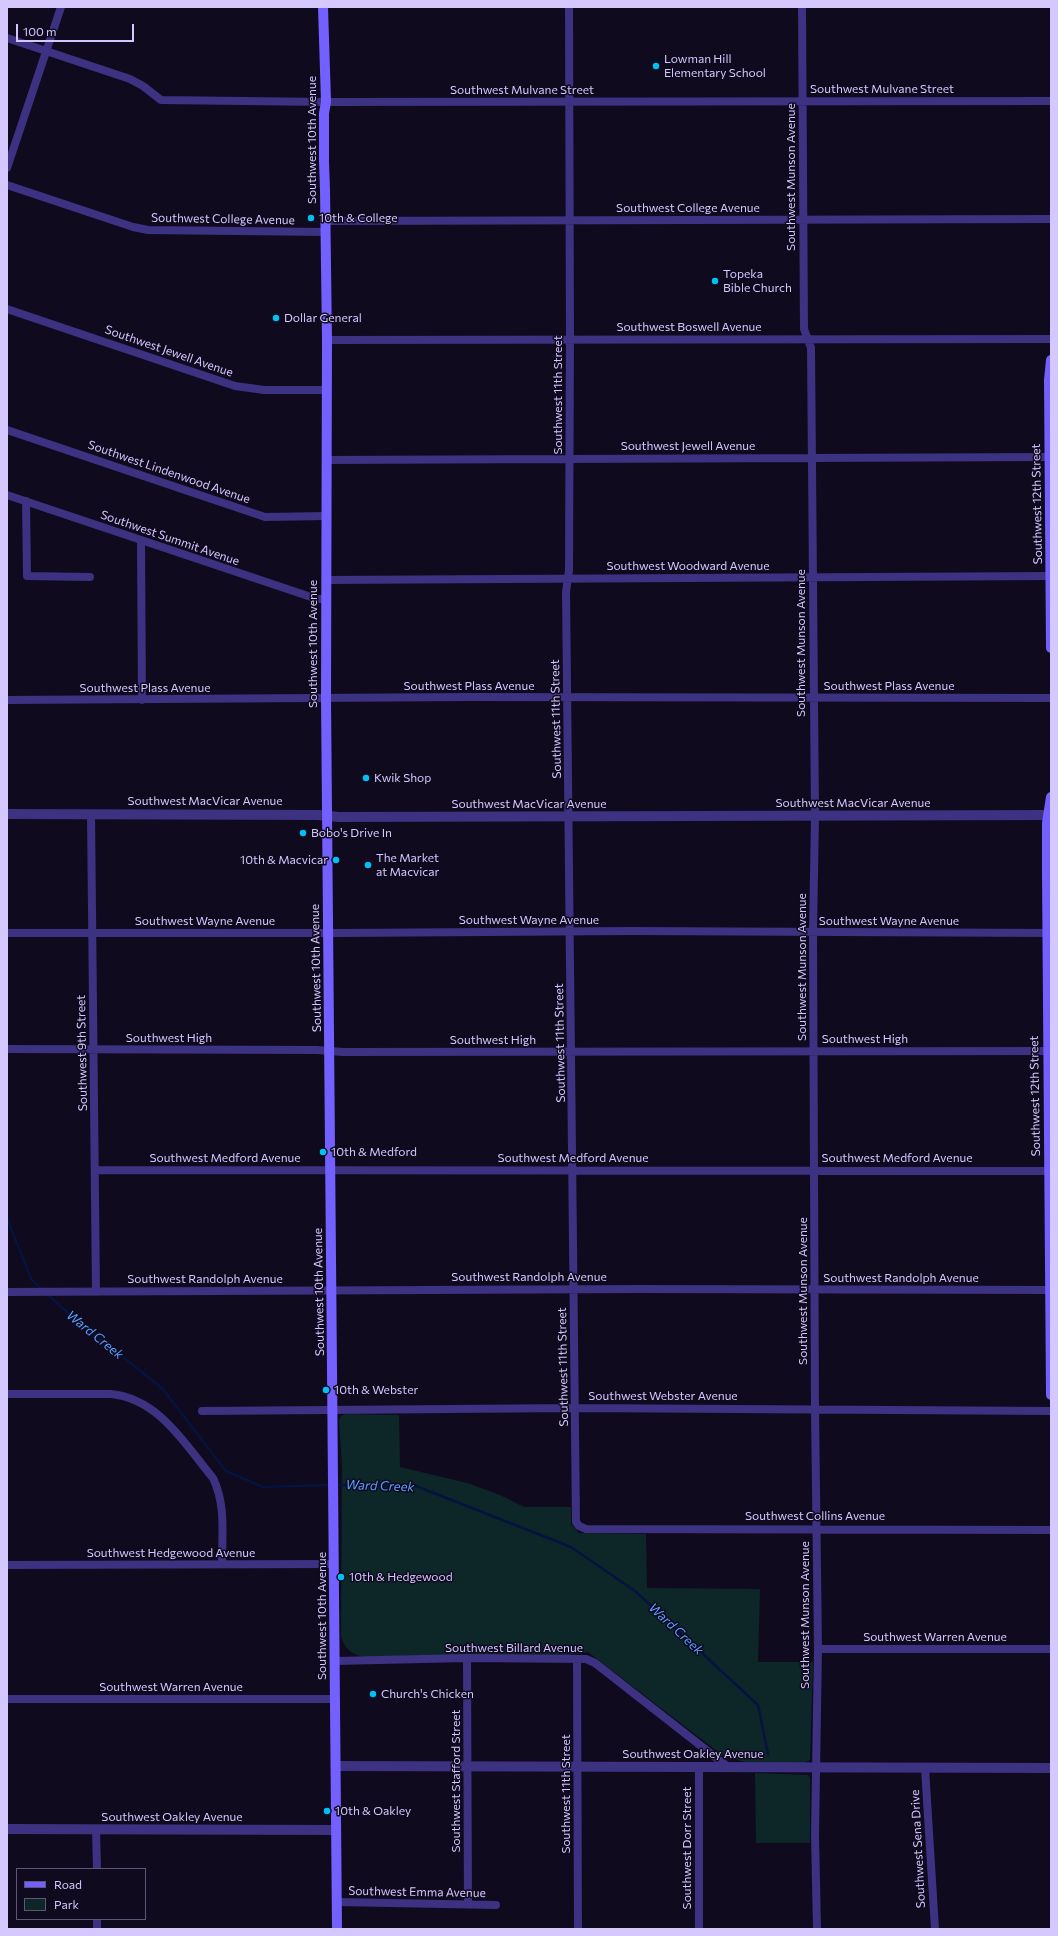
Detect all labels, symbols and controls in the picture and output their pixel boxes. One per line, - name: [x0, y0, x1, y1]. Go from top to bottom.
- scale bar: [18, 16, 136, 42]
- text: 100 m: [23, 24, 57, 38]
- place label: Lowman Hill Elementary School: [664, 52, 766, 80]
- marker: Lowman Hill Elementary School: [651, 61, 661, 71]
- street label: Southwest 10th Avenue: [305, 76, 319, 204]
- street label: Southwest Mulvane Street: [810, 82, 954, 96]
- street label: Southwest Mulvane Street: [450, 83, 594, 97]
- street label: Southwest Munson Avenue: [784, 103, 798, 251]
- street label: Southwest College Avenue: [616, 201, 760, 215]
- street label: Southwest College Avenue: [151, 211, 295, 227]
- place label: 10th & College: [319, 211, 398, 225]
- marker: 10th & College: [306, 213, 316, 223]
- place label: Topeka Bible Church: [723, 267, 792, 295]
- marker: Topeka Bible Church: [710, 276, 720, 286]
- place label: Dollar General: [284, 311, 362, 325]
- marker: Dollar General: [271, 313, 281, 323]
- street label: Southwest Boswell Avenue: [616, 320, 762, 334]
- street label: Southwest Jewell Avenue: [103, 322, 235, 380]
- street label: Southwest 11th Street: [551, 335, 565, 455]
- street label: Southwest Lindenwood Avenue: [86, 437, 252, 507]
- street label: Southwest Jewell Avenue: [621, 439, 755, 453]
- street label: Southwest 12th Street: [1029, 444, 1045, 564]
- street label: Southwest Summit Avenue: [99, 507, 241, 569]
- street label: Southwest Woodward Avenue: [606, 559, 770, 573]
- street label: Southwest Munson Avenue: [794, 569, 808, 717]
- street label: Southwest 10th Avenue: [306, 580, 320, 708]
- street label: Southwest 11th Street: [548, 659, 564, 779]
- street label: Southwest Plass Avenue: [404, 679, 534, 693]
- street label: Southwest Plass Avenue: [824, 679, 954, 693]
- street label: Southwest Plass Avenue: [80, 681, 210, 695]
- place label: Kwik Shop: [374, 771, 431, 785]
- marker: Kwik Shop: [361, 773, 371, 783]
- street label: Southwest MacVicar Avenue: [127, 794, 283, 808]
- street label: Southwest MacVicar Avenue: [775, 796, 931, 810]
- street label: Southwest MacVicar Avenue: [451, 797, 607, 811]
- place label: Bobo's Drive In: [311, 826, 392, 840]
- marker: Bobo's Drive In: [298, 828, 308, 838]
- place label: The Market at Macvicar: [376, 851, 439, 879]
- place label: 10th & Macvicar: [240, 853, 328, 867]
- marker: 10th & Macvicar: [331, 855, 341, 865]
- marker: The Market at Macvicar: [363, 860, 373, 870]
- street label: Southwest Munson Avenue: [795, 893, 809, 1041]
- street label: Southwest 10th Avenue: [308, 904, 324, 1032]
- street label: Southwest Wayne Avenue: [459, 913, 599, 927]
- street label: Southwest Wayne Avenue: [135, 914, 275, 928]
- street label: Southwest Wayne Avenue: [819, 914, 959, 928]
- street label: Southwest 11th Street: [552, 983, 568, 1103]
- street label: Southwest 9th Street: [74, 995, 90, 1111]
- street label: Southwest High: [126, 1031, 212, 1045]
- street label: Southwest High: [822, 1032, 908, 1046]
- street label: Southwest High: [450, 1033, 536, 1047]
- street label: Southwest 12th Street: [1027, 1036, 1043, 1156]
- place label: 10th & Medford: [331, 1145, 417, 1159]
- marker: 10th & Medford: [318, 1147, 328, 1157]
- street label: Southwest Medford Avenue: [149, 1151, 301, 1165]
- street label: Southwest Medford Avenue: [497, 1151, 649, 1165]
- street label: Southwest Medford Avenue: [821, 1151, 973, 1165]
- street label: Southwest Munson Avenue: [796, 1217, 810, 1365]
- street label: Southwest 10th Avenue: [311, 1228, 327, 1356]
- street label: Southwest Randolph Avenue: [451, 1270, 607, 1284]
- street label: Southwest Randolph Avenue: [823, 1271, 979, 1285]
- street label: Southwest Randolph Avenue: [127, 1272, 283, 1286]
- water label: Ward Creek: [63, 1307, 127, 1363]
- street label: Southwest 11th Street: [555, 1307, 571, 1427]
- place label: 10th & Webster: [334, 1383, 418, 1397]
- marker: 10th & Webster: [321, 1385, 331, 1395]
- street label: Southwest Webster Avenue: [588, 1389, 738, 1403]
- water label: Ward Creek: [345, 1477, 415, 1495]
- street label: Southwest Collins Avenue: [745, 1509, 885, 1523]
- street label: Southwest Munson Avenue: [798, 1541, 812, 1689]
- street label: Southwest Hedgewood Avenue: [87, 1546, 255, 1560]
- street label: Southwest 10th Avenue: [315, 1552, 329, 1680]
- place label: 10th & Hedgewood: [349, 1570, 453, 1584]
- marker: 10th & Hedgewood: [336, 1572, 346, 1582]
- water label: Ward Creek: [645, 1600, 707, 1658]
- street label: Southwest Warren Avenue: [863, 1630, 1007, 1644]
- street label: Southwest Billard Avenue: [445, 1641, 583, 1655]
- street label: Southwest Warren Avenue: [99, 1680, 243, 1694]
- place label: Church's Chicken: [381, 1687, 474, 1701]
- marker: Church's Chicken: [368, 1689, 378, 1699]
- street label: Southwest Stafford Street: [449, 1710, 463, 1852]
- street label: Southwest 11th Street: [559, 1734, 573, 1854]
- street label: Southwest Oakley Avenue: [622, 1747, 764, 1761]
- street label: Southwest Dorr Street: [680, 1787, 694, 1909]
- street label: Southwest Sena Drive: [908, 1789, 928, 1909]
- place label: 10th & Oakley: [335, 1804, 411, 1818]
- marker: 10th & Oakley: [322, 1806, 332, 1816]
- street label: Southwest Oakley Avenue: [101, 1810, 243, 1824]
- legend: [16, 1868, 146, 1920]
- text: Road: [54, 1877, 82, 1891]
- street label: Southwest Emma Avenue: [348, 1884, 486, 1900]
- text: Park: [54, 1897, 79, 1911]

